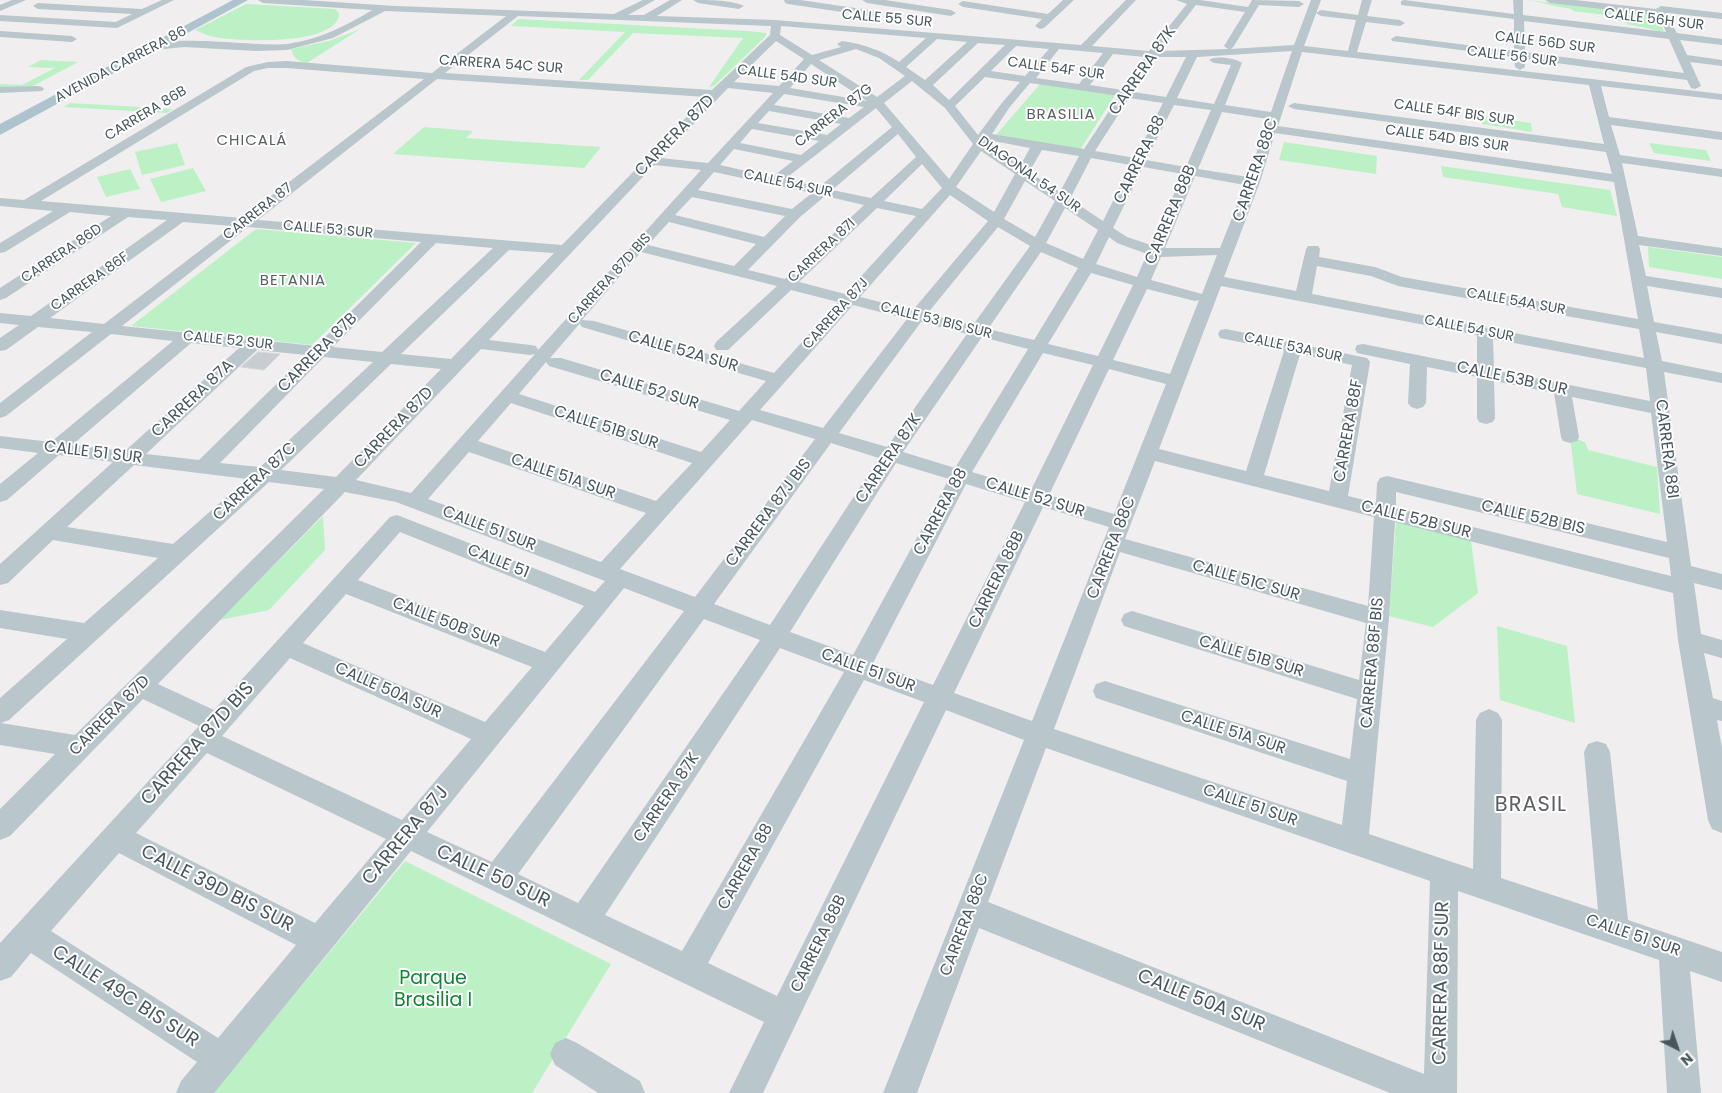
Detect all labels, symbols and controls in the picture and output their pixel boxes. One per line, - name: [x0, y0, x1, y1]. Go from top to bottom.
- street label: CALLE 56H SUR: [1603, 6, 1705, 34]
- street label: CALLE 55 SUR: [841, 7, 933, 31]
- street label: AVENIDA CARRERA 86: [52, 23, 190, 107]
- street label: CARRERA 87K: [1105, 23, 1181, 119]
- street label: CALLE 56D SUR: [1494, 29, 1596, 57]
- street label: CALLE 56 SUR: [1466, 43, 1558, 71]
- street label: CARRERA 54C SUR: [438, 52, 564, 78]
- street label: CALLE 54F SUR: [1006, 54, 1106, 84]
- street label: CALLE 54D SUR: [736, 62, 838, 92]
- street label: CARRERA 87G: [792, 81, 876, 151]
- street label: CARRERA 86B: [102, 83, 190, 145]
- street label: CARRERA 87D: [631, 91, 719, 181]
- street label: CALLE 54F BIS SUR: [1393, 96, 1515, 130]
- district label: BRASILIA: [1025, 106, 1097, 124]
- street label: CARRERA 88: [1110, 113, 1170, 207]
- street label: CARRERA 88C: [1229, 116, 1283, 224]
- street label: CALLE 54D BIS SUR: [1384, 122, 1510, 156]
- district label: CHICALÁ: [216, 132, 288, 150]
- street label: DIAGONAL 54 SUR: [975, 133, 1083, 217]
- street label: CARRERA 88B: [1142, 163, 1200, 267]
- street label: CALLE 54 SUR: [742, 166, 834, 202]
- street label: CARRERA 87: [220, 180, 296, 244]
- street label: CARRERA 87I: [785, 216, 859, 286]
- street label: CALLE 53 SUR: [282, 218, 374, 242]
- street label: CARRERA 86D: [18, 221, 106, 287]
- street label: CARRERA 87D BIS: [565, 230, 655, 328]
- street label: CARRERA 86F: [48, 249, 132, 315]
- district label: BETANIA: [259, 272, 327, 290]
- street label: CARRERA 87J: [800, 275, 872, 353]
- street label: CALLE 54A SUR: [1465, 285, 1567, 319]
- street label: CALLE 53 BIS SUR: [879, 299, 993, 343]
- street label: CARRERA 87B: [274, 309, 362, 397]
- street label: CALLE 54 SUR: [1423, 312, 1515, 346]
- street label: CALLE 52A SUR: [626, 327, 740, 377]
- street label: CALLE 52 SUR: [182, 328, 274, 354]
- street label: CALLE 53A SUR: [1243, 329, 1343, 367]
- street label: CARRERA 87A: [148, 356, 238, 442]
- street label: CALLE 53B SUR: [1455, 358, 1569, 400]
- street label: CALLE 52 SUR: [597, 366, 701, 414]
- street label: CARRERA 88F: [1331, 378, 1367, 484]
- street label: CARRERA 87D: [350, 383, 438, 473]
- street label: CARRERA 88I: [1650, 398, 1682, 500]
- street label: CALLE 51B SUR: [551, 402, 661, 454]
- street label: CARRERA 87K: [852, 411, 926, 507]
- street label: CALLE 51 SUR: [43, 437, 143, 469]
- street label: CARRERA 87C: [209, 439, 301, 525]
- street label: CALLE 51A SUR: [508, 450, 618, 504]
- street label: CARRERA 87J BIS: [722, 455, 816, 571]
- street label: CARRERA 88: [910, 465, 972, 559]
- street label: CALLE 52 SUR: [983, 474, 1087, 522]
- street label: CARRERA 88C: [1084, 494, 1140, 602]
- street label: CALLE 52B SUR: [1359, 497, 1473, 543]
- street label: CALLE 52B BIS: [1479, 497, 1587, 539]
- street label: CALLE 51 SUR: [439, 502, 539, 556]
- street label: CARRERA 88B: [965, 528, 1029, 632]
- street label: CALLE 51: [464, 541, 532, 583]
- street label: CALLE 51C SUR: [1190, 556, 1302, 606]
- street label: CALLE 50B SUR: [390, 594, 502, 652]
- street label: CARRERA 88F BIS: [1358, 597, 1388, 729]
- street label: CALLE 51B SUR: [1196, 632, 1306, 682]
- street label: CALLE 51 SUR: [818, 645, 918, 697]
- street label: CALLE 50A SUR: [332, 659, 444, 723]
- street label: CARRERA 87D: [66, 672, 154, 760]
- street label: CARRERA 87D BIS: [137, 678, 259, 810]
- street label: CALLE 51A SUR: [1178, 707, 1288, 759]
- street label: CARRERA 87K: [630, 750, 704, 846]
- street label: CALLE 51 SUR: [1200, 781, 1300, 831]
- street label: CARRERA 87J: [358, 782, 454, 890]
- district label: BRASIL: [1494, 793, 1568, 819]
- street label: CARRERA 88: [714, 820, 778, 914]
- street label: CALLE 39D BIS SUR: [137, 841, 297, 937]
- street label: CALLE 50 SUR: [432, 841, 554, 913]
- street label: CARRERA 88C: [937, 871, 993, 979]
- street label: CARRERA 88B: [787, 892, 851, 996]
- street label: CARRERA 88F SUR: [1429, 901, 1455, 1065]
- street label: CALLE 51 SUR: [1583, 911, 1683, 961]
- street label: CALLE 49C BIS SUR: [47, 941, 203, 1053]
- street label: CALLE 50A SUR: [1134, 965, 1268, 1037]
- park label: Parque Brasilia I: [394, 968, 472, 1012]
- north arrow: [1652, 1023, 1702, 1073]
- text: N: [1676, 1048, 1697, 1070]

